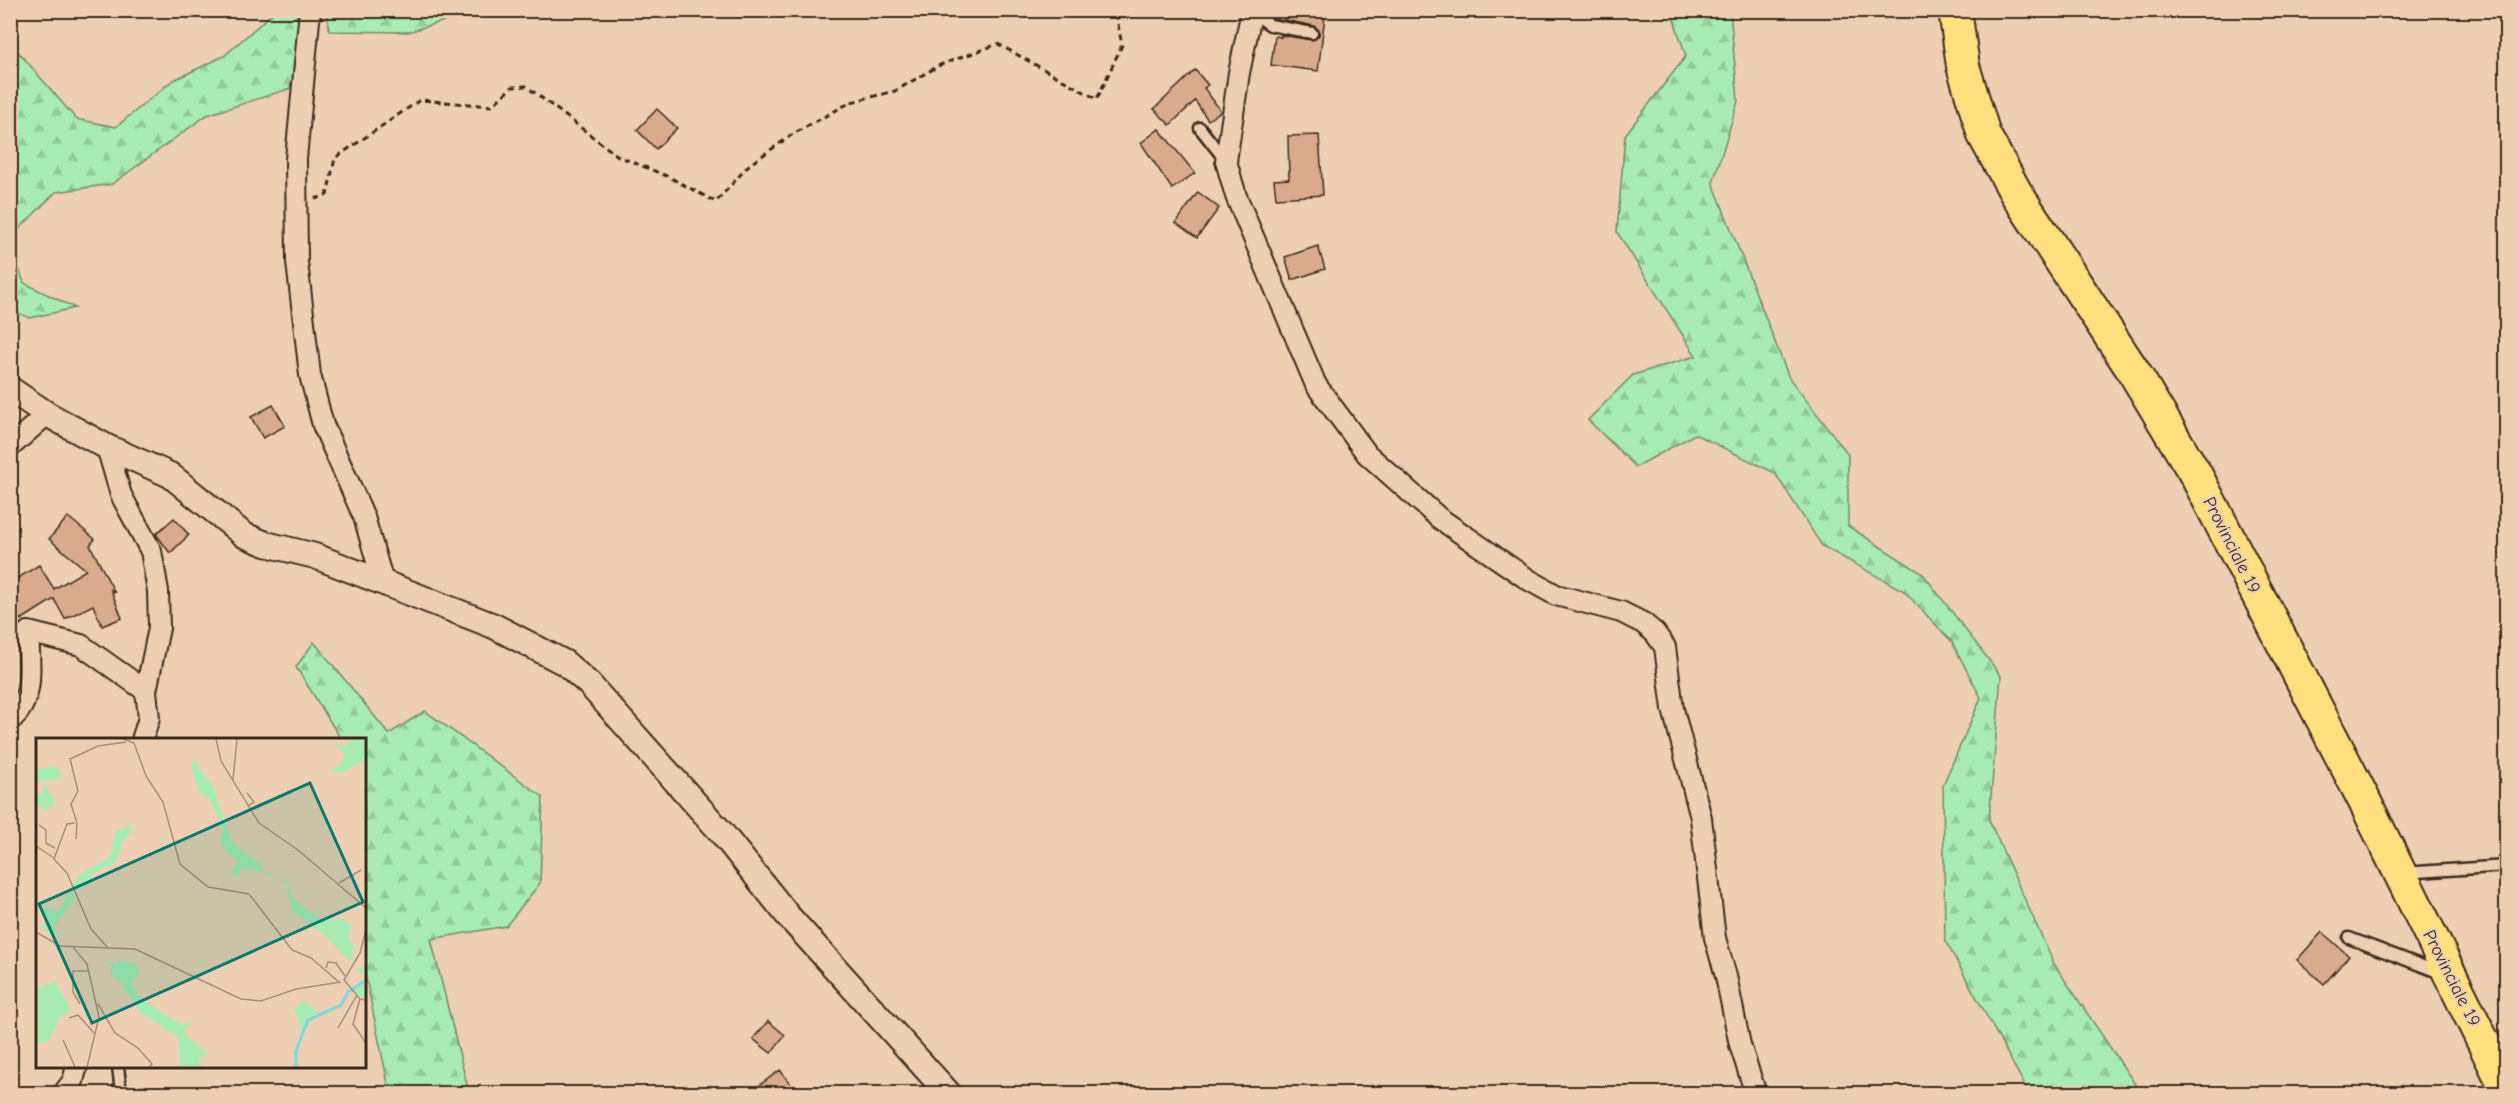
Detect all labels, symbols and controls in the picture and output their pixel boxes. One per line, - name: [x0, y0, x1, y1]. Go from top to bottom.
- street label: Provinciale 19: [2198, 493, 2265, 597]
- inset map: [36, 738, 366, 1068]
- street label: Provinciale 19: [2418, 926, 2485, 1030]

